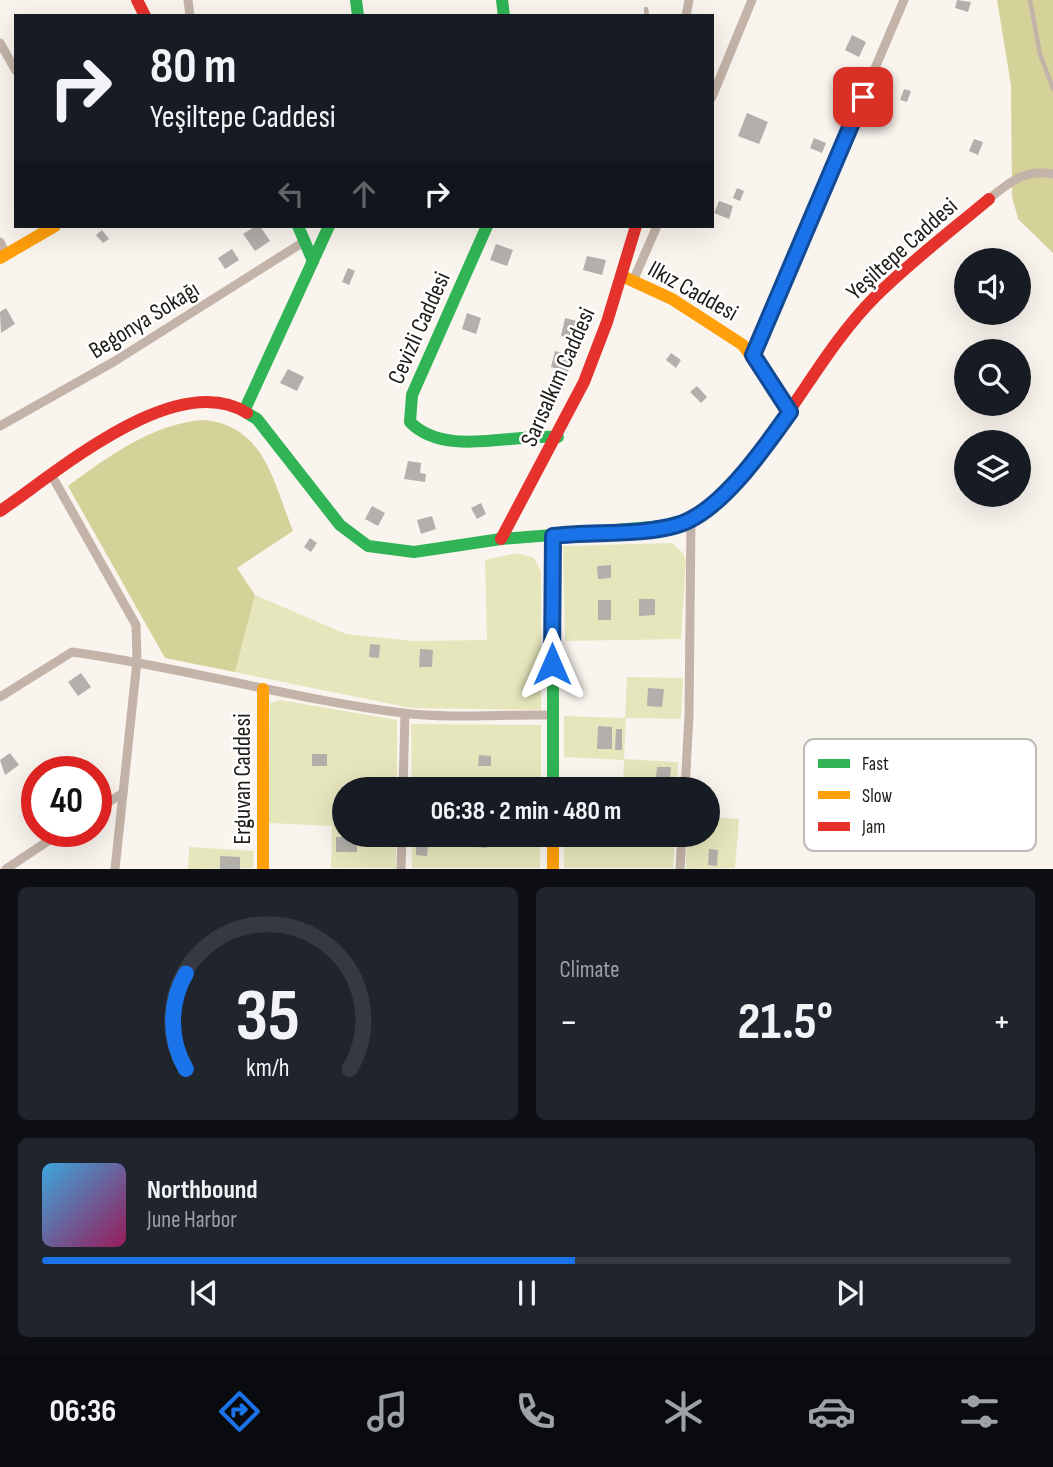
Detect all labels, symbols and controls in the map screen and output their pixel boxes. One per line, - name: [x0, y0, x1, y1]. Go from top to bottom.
- text: 80 m: [150, 38, 237, 97]
- icon: right: [35, 42, 126, 133]
- pin: [833, 67, 893, 127]
- icon: arrive: [844, 78, 882, 116]
- text: Yeşiltepe Caddesi: [150, 98, 336, 137]
- icon: left: [272, 175, 310, 213]
- icon: ahead: [345, 175, 383, 213]
- icon: right: [418, 175, 456, 213]
- street label: Yeşiltepe Caddesi: [841, 192, 963, 306]
- map controls: [954, 248, 1031, 507]
- button: sound: [954, 248, 1031, 325]
- street label: Ilkız Caddesi: [643, 254, 743, 328]
- street label: Cevizli Caddesi: [381, 267, 457, 389]
- street label: Begonya Sokağı: [83, 275, 205, 365]
- street label: Sarısalkım Caddesi: [514, 303, 602, 451]
- button: search: [954, 339, 1031, 416]
- button: layers: [954, 430, 1031, 507]
- position arrow: [515, 627, 589, 701]
- street label: Erguvan Caddesi: [228, 713, 257, 845]
- legend: [804, 739, 1036, 851]
- text: Fast: [862, 753, 889, 776]
- speed limit sign: 40: [21, 756, 112, 847]
- text: Slow: [862, 785, 892, 808]
- text: 06:38 · 2 min · 480 m: [431, 796, 621, 827]
- text: Jam: [861, 816, 885, 839]
- text: Climate: [560, 956, 619, 984]
- text: 35: [235, 974, 300, 1062]
- text: 21.5°: [738, 991, 833, 1054]
- text: −: [560, 1000, 578, 1045]
- text: +: [992, 1000, 1011, 1045]
- text: km/h: [246, 1053, 289, 1084]
- text: Northbound: [147, 1175, 258, 1206]
- text: June Harbor: [147, 1206, 237, 1234]
- icon: previous: [185, 1274, 223, 1312]
- icon: pause: [508, 1274, 546, 1312]
- icon: next: [831, 1274, 869, 1312]
- icon: directions: [215, 1387, 264, 1436]
- icon: music: [363, 1387, 412, 1436]
- icon: phone: [511, 1387, 560, 1436]
- icon: climate: [659, 1387, 708, 1436]
- icon: car: [807, 1387, 856, 1436]
- icon: filters: [955, 1387, 1004, 1436]
- text: 06:36: [49, 1392, 116, 1431]

